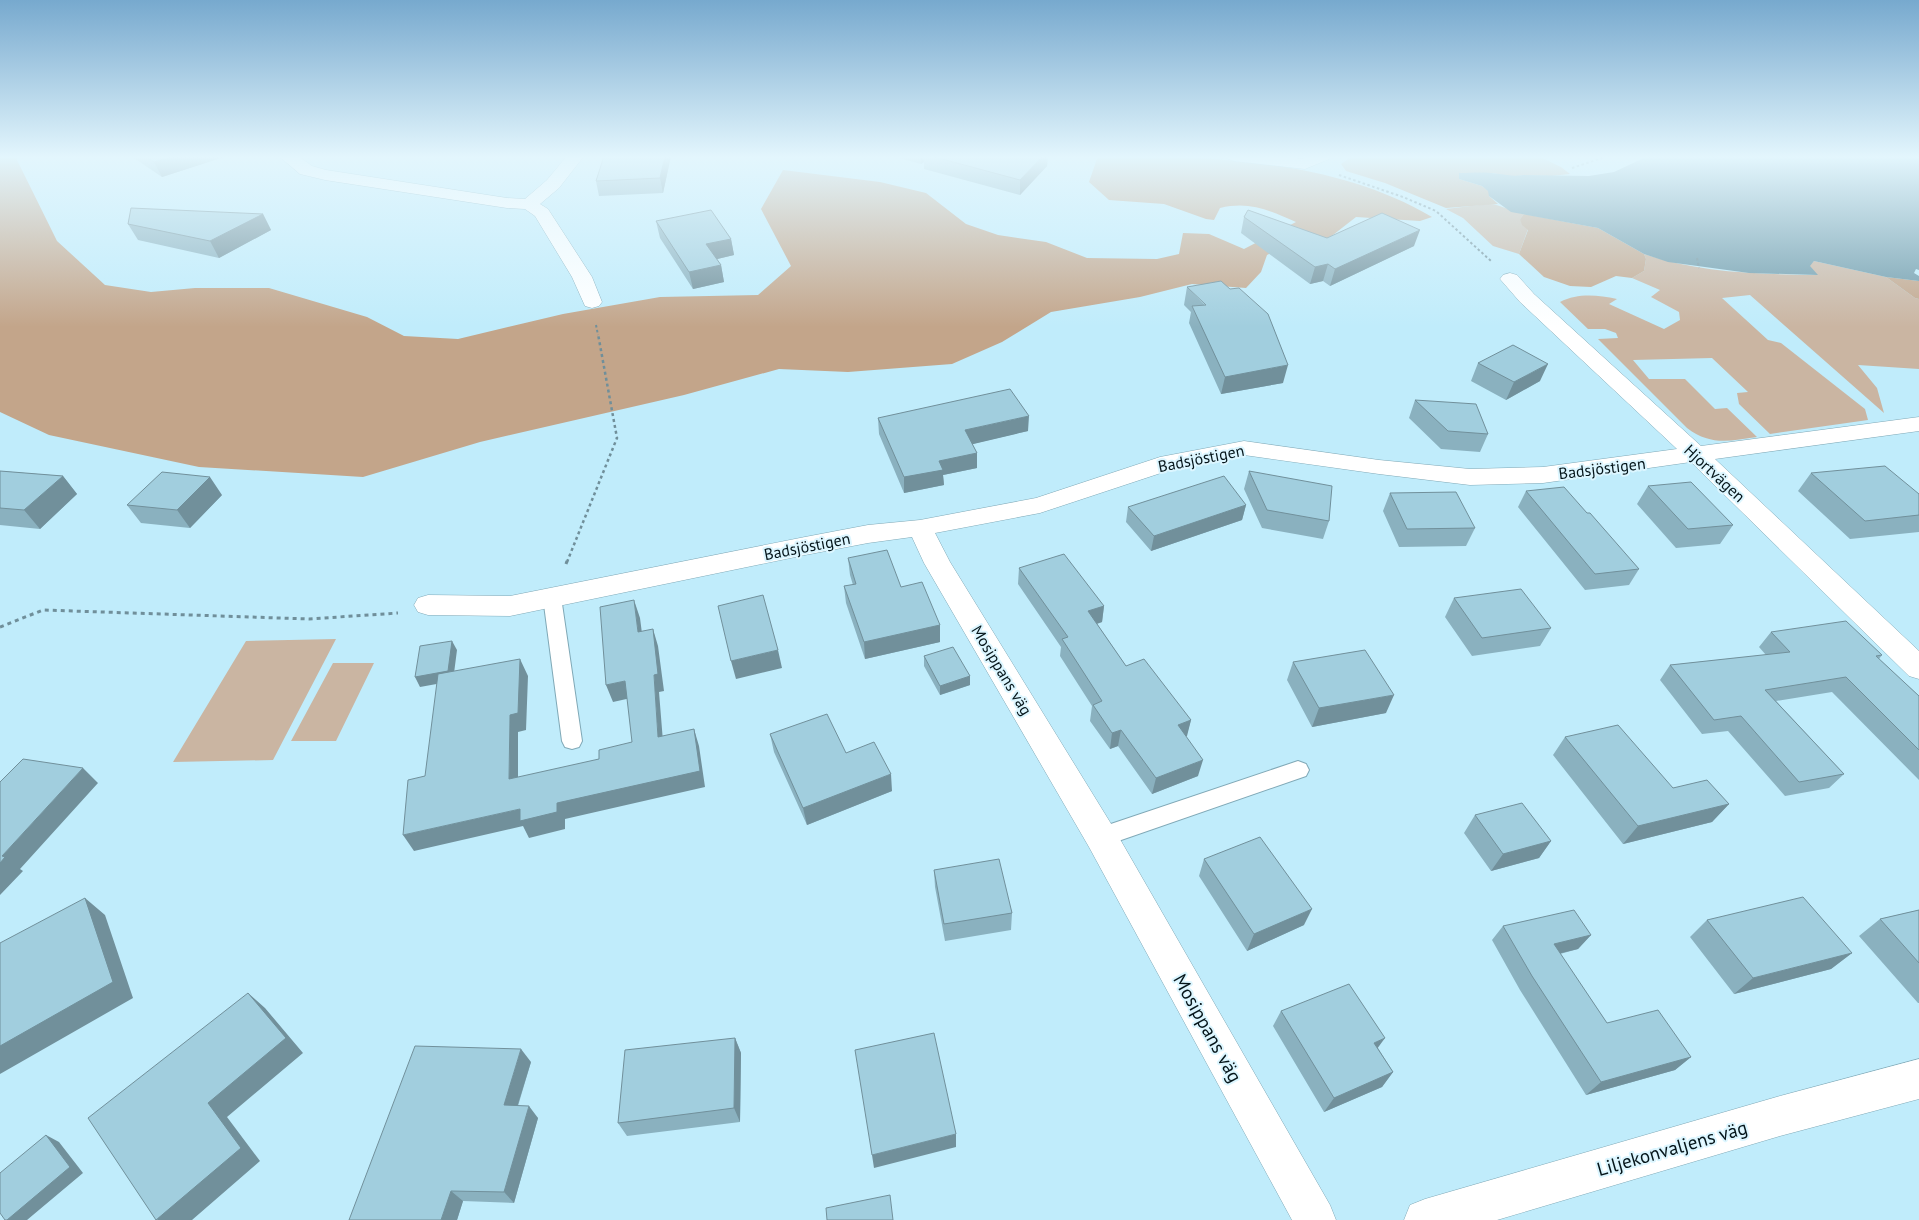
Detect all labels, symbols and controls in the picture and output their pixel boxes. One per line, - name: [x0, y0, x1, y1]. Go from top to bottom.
- street label: Badsjöstigen: [1156, 440, 1246, 476]
- street label: Hjortvägen: [1680, 440, 1750, 506]
- street label: Badsjöstigen: [1557, 453, 1647, 483]
- street label: Badsjöstigen: [762, 528, 852, 564]
- street label: Mosippans väg: [967, 621, 1037, 719]
- street label: Mosippans väg: [1168, 970, 1248, 1086]
- street label: Liljekonvaljens väg: [1594, 1115, 1750, 1181]

